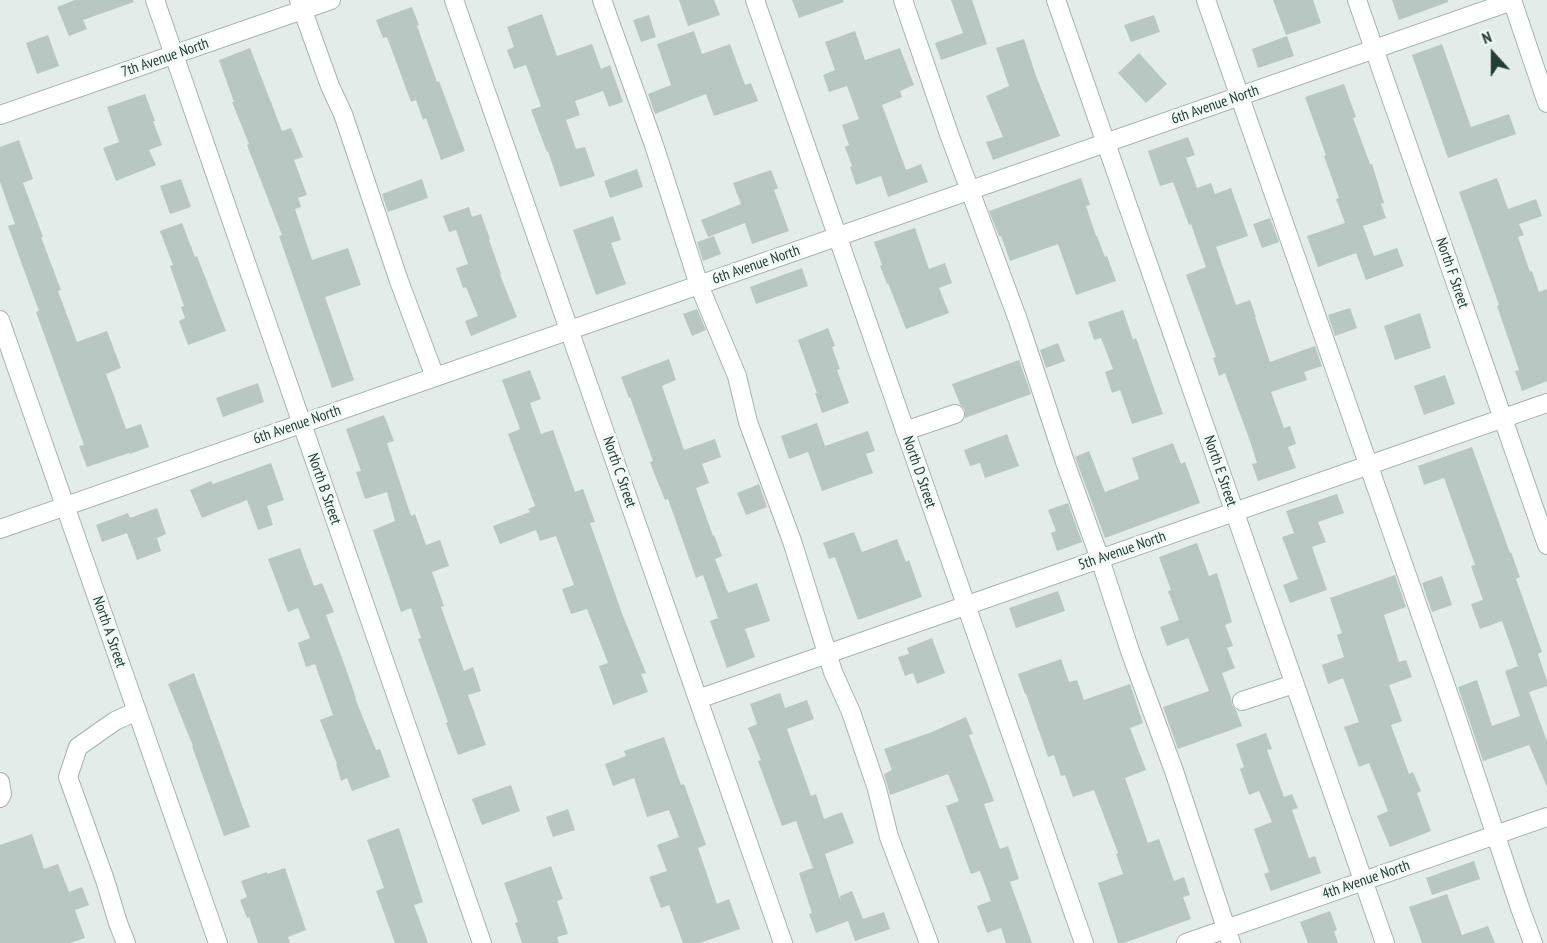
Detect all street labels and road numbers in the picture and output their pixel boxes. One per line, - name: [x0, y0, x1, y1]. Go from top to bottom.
- street label: 7th Avenue North: [119, 35, 211, 81]
- street label: 6th Avenue North: [1169, 82, 1261, 128]
- street label: North F Street: [1432, 235, 1472, 311]
- street label: 6th Avenue North: [710, 242, 802, 288]
- street label: 6th Avenue North: [251, 402, 343, 448]
- street label: North E Street: [1200, 433, 1240, 509]
- street label: North C Street: [598, 434, 640, 510]
- street label: North D Street: [898, 434, 940, 510]
- street label: North B Street: [303, 451, 345, 527]
- street label: 5th Avenue North: [1076, 528, 1168, 574]
- street label: North A Street: [88, 594, 130, 670]
- street label: 4th Avenue North: [1320, 857, 1412, 903]

